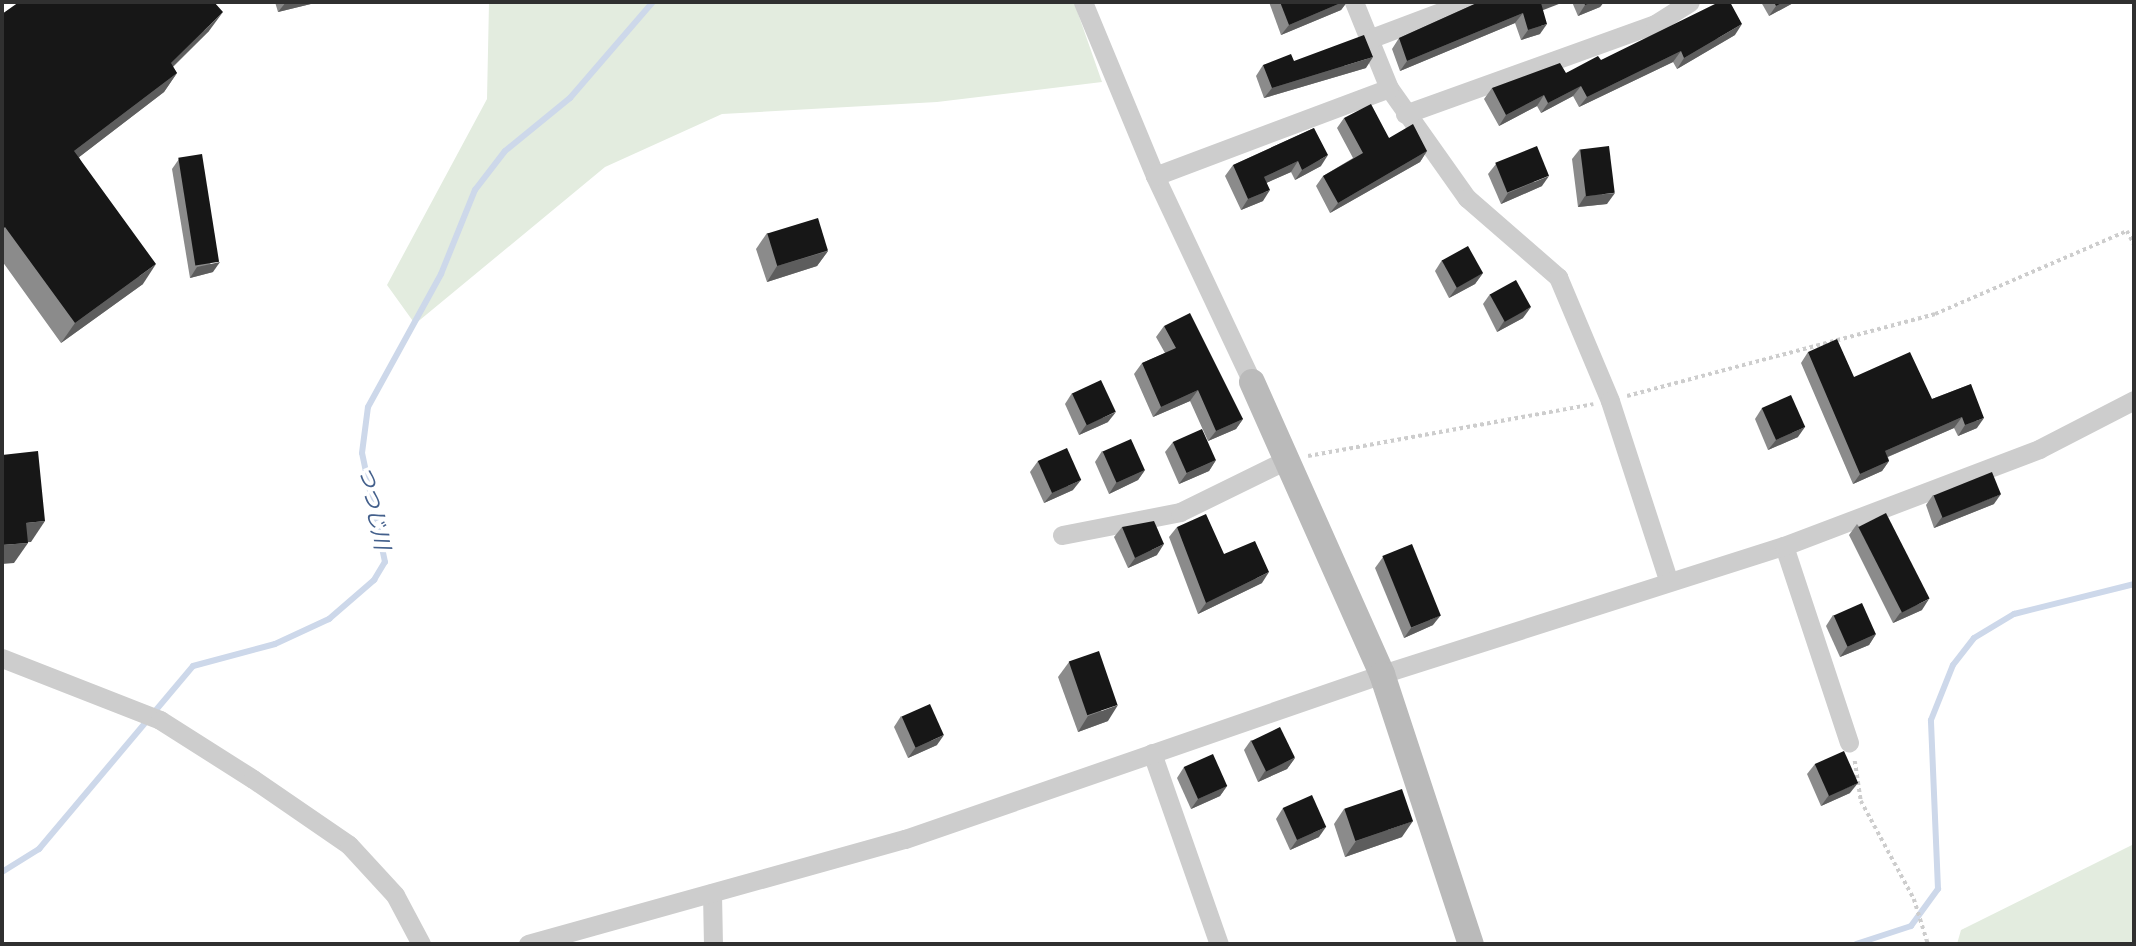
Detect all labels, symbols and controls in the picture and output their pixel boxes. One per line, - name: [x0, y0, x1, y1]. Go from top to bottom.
- water label: つつじ川: [353, 464, 395, 552]

